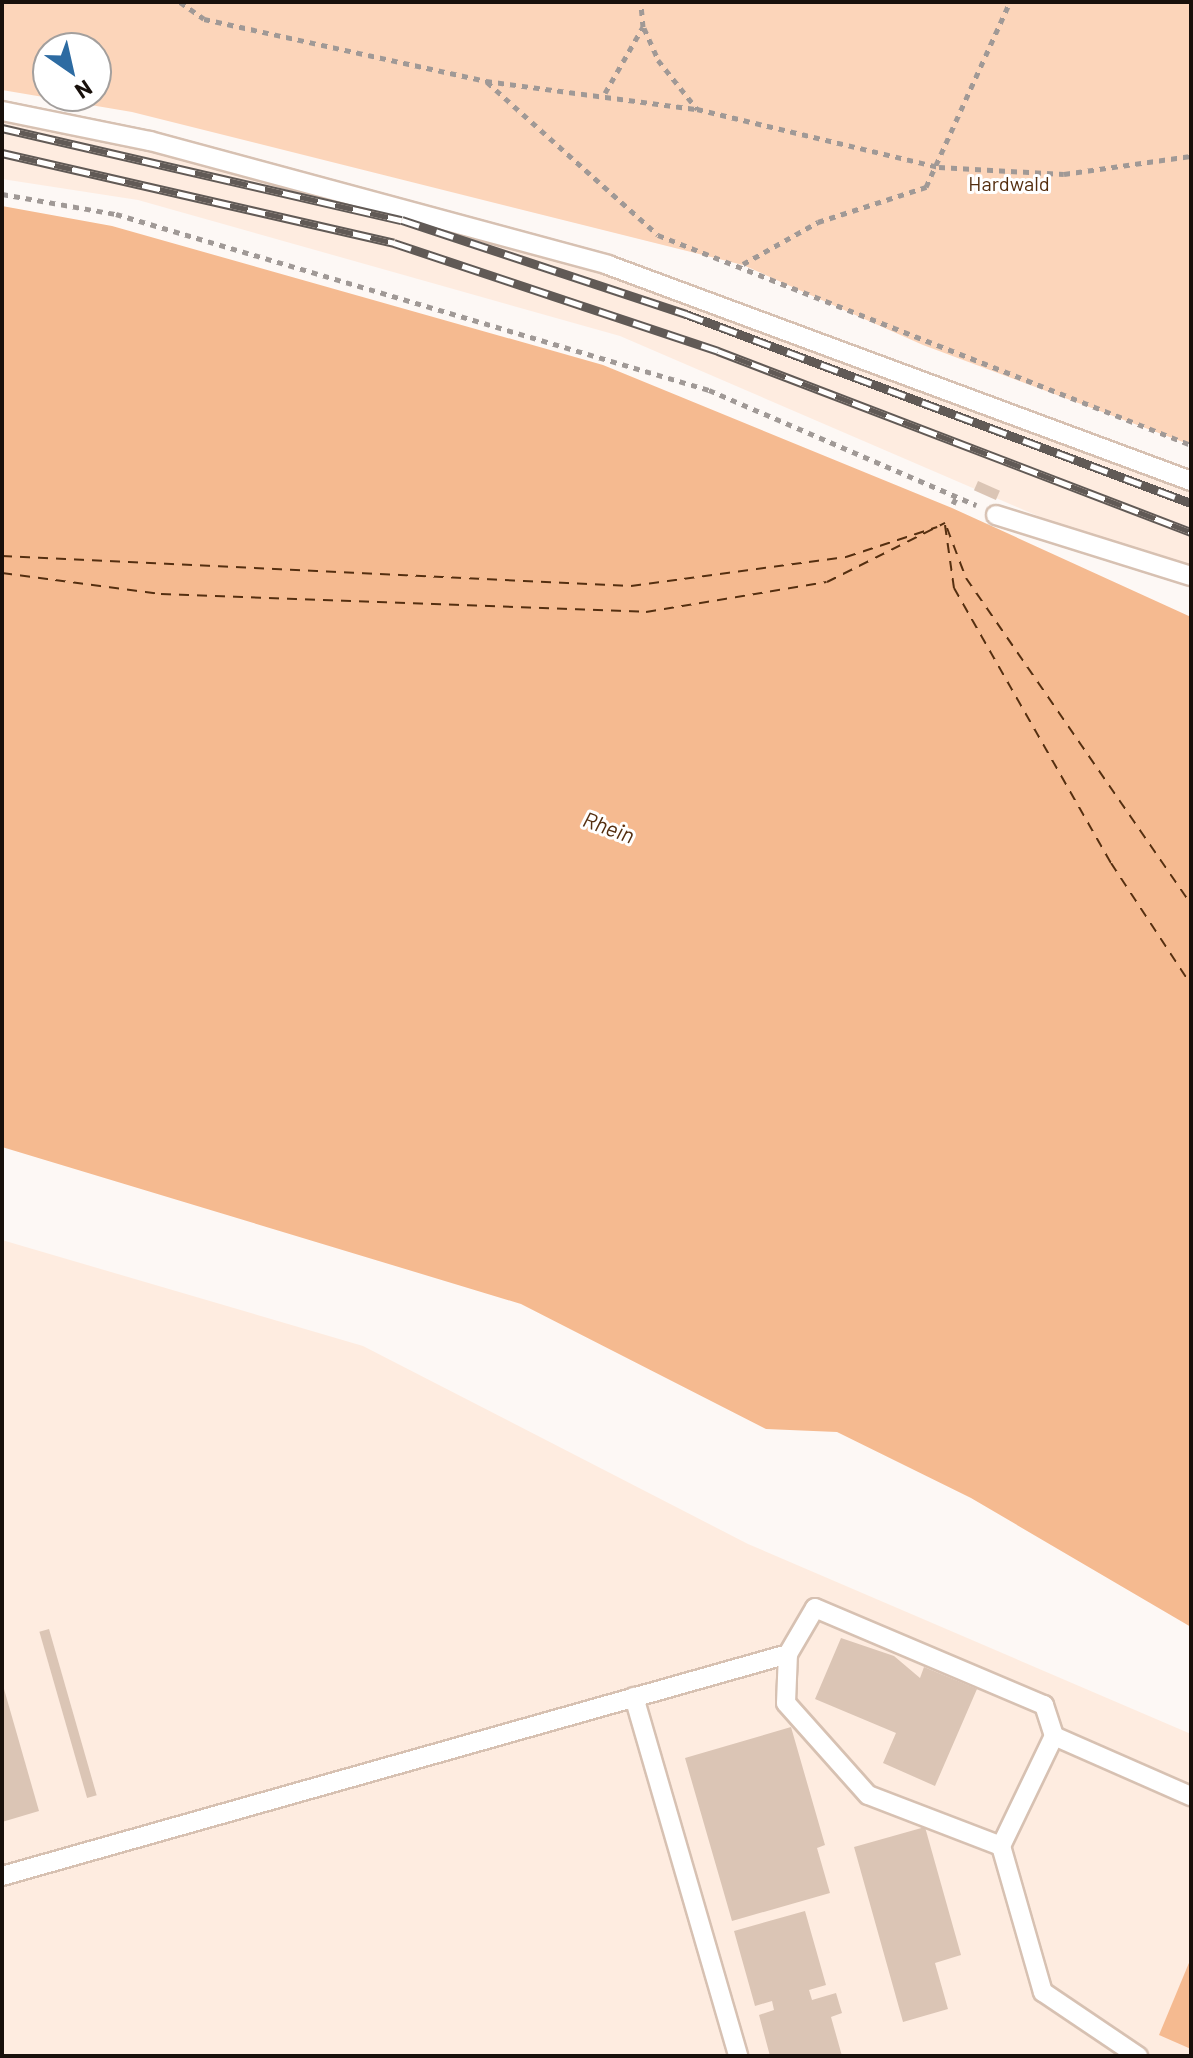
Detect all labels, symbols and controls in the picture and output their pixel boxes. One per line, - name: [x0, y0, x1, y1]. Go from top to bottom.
- north arrow: [32, 32, 112, 112]
- text: N: [71, 75, 98, 105]
- park label: Hardwald: [968, 171, 1050, 195]
- water label: Rhein: [580, 806, 638, 848]

